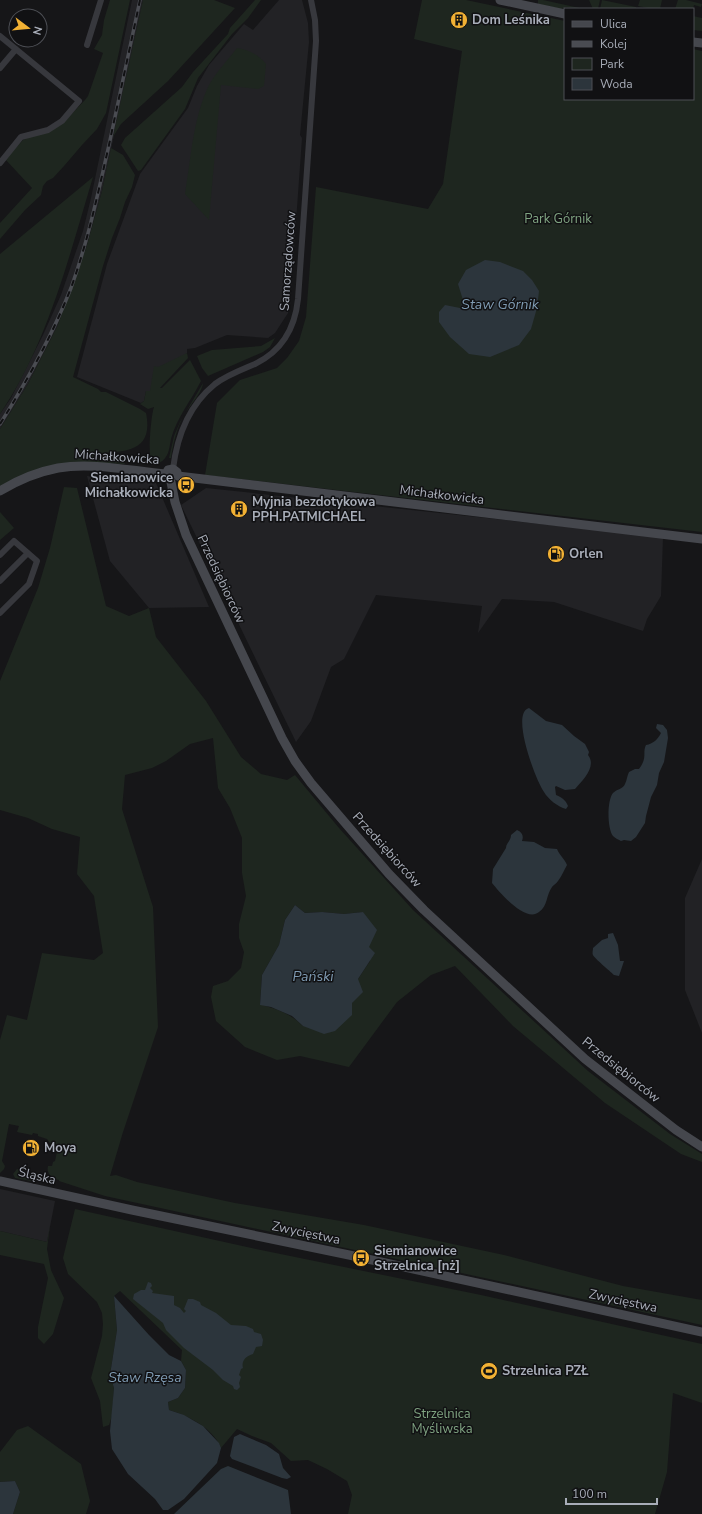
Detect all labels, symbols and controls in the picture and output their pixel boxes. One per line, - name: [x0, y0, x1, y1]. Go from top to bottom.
- north arrow: [8, 8, 48, 48]
- legend: [564, 8, 694, 100]
- building icon: Dom Leśnika: [449, 10, 469, 30]
- place label: Dom Leśnika: [472, 11, 550, 29]
- text: Ulica: [600, 16, 627, 32]
- text: N: [29, 25, 45, 37]
- text: Kolej: [600, 36, 627, 52]
- text: Park: [600, 56, 625, 72]
- text: Woda: [600, 76, 633, 92]
- street label: Samorządowców: [276, 210, 300, 312]
- park label: Park Górnik: [524, 210, 592, 228]
- water label: Staw Górnik: [461, 295, 540, 314]
- street label: Michałkowicka: [74, 445, 160, 469]
- place label: Siemianowice Michałkowicka: [85, 469, 173, 502]
- bus stop icon: Siemianowice Michałkowicka: [176, 475, 196, 495]
- street label: Michałkowicka: [399, 481, 485, 509]
- place label: Myjnia bezdotykowa PPH.PATMICHAEL: [252, 493, 375, 526]
- building icon: Myjnia bezdotykowa PPH.PATMICHAEL: [229, 499, 249, 519]
- street label: Przedsiębiorców: [193, 532, 249, 626]
- fuel station icon: Orlen: [546, 544, 566, 564]
- place label: Orlen: [569, 545, 603, 563]
- street label: Przedsiębiorców: [348, 808, 426, 892]
- water label: Pański: [293, 967, 334, 986]
- street label: Przedsiębiorców: [578, 1033, 664, 1107]
- fuel station icon: Moya: [21, 1138, 41, 1158]
- place label: Moya: [44, 1139, 76, 1157]
- street label: Śląska: [16, 1162, 58, 1189]
- street label: Zwycięstwa: [270, 1217, 342, 1249]
- place label: Siemianowice Strzelnica [nż]: [374, 1242, 460, 1275]
- bus stop icon: Siemianowice Strzelnica [nż]: [351, 1248, 371, 1268]
- street label: Zwycięstwa: [587, 1285, 659, 1317]
- sports icon: Strzelnica PZŁ: [479, 1361, 499, 1381]
- place label: Strzelnica PZŁ: [502, 1362, 589, 1380]
- water label: Staw Rzęsa: [108, 1368, 182, 1387]
- park label: Strzelnica Myśliwska: [411, 1405, 473, 1438]
- scale bar: [566, 1480, 657, 1506]
- text: 100 m: [572, 1486, 607, 1502]

